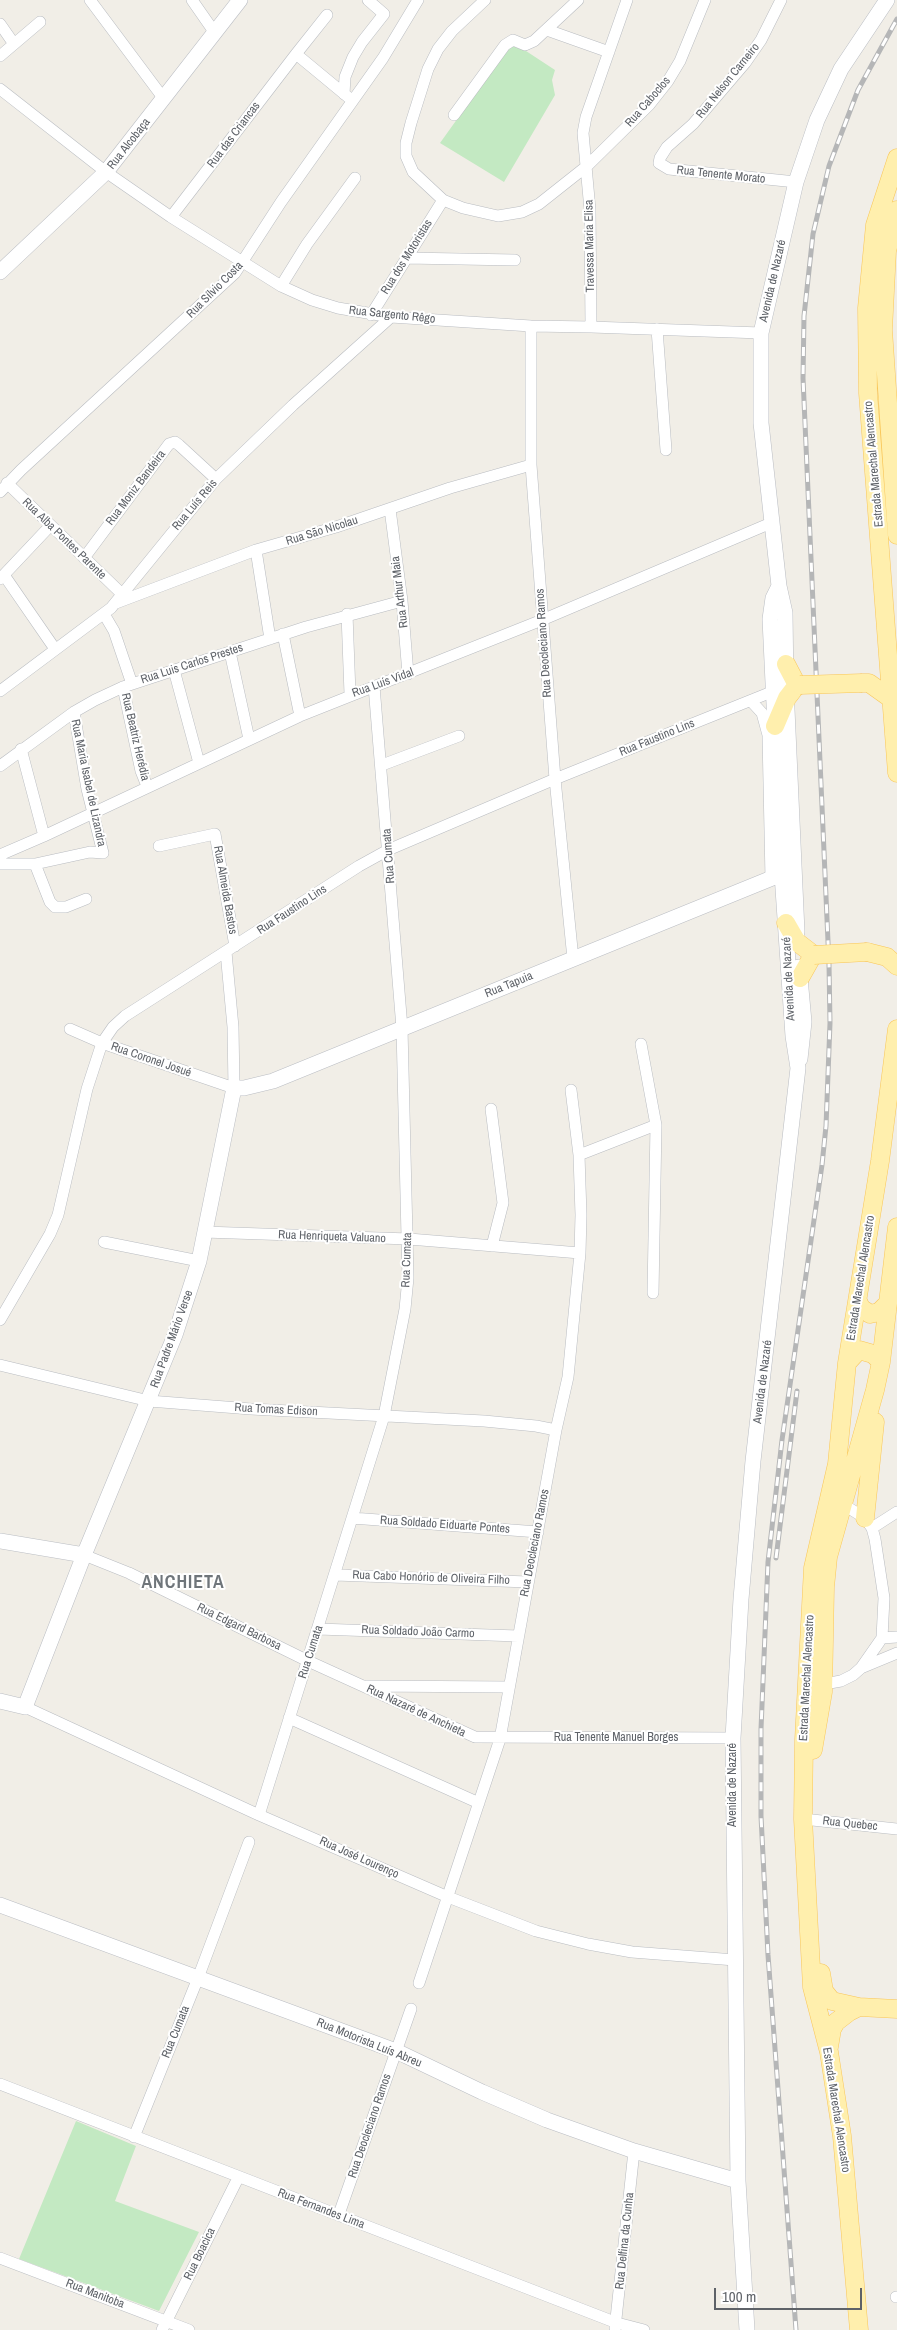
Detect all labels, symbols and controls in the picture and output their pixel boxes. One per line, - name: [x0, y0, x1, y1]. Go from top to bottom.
- street label: Rua Nelson Carneiro: [693, 41, 763, 121]
- street label: Rua Caboclos: [622, 74, 674, 130]
- street label: Rua das Criancas: [205, 99, 263, 171]
- street label: Rua Alcobaça: [104, 115, 154, 173]
- street label: Rua Tenente Morato: [676, 163, 766, 187]
- street label: Travessa Maria Elisa: [582, 200, 598, 292]
- street label: Rua dos Motoristas: [378, 217, 436, 297]
- street label: Avenida de Nazaré: [757, 238, 789, 324]
- street label: Rua Sílvio Costa: [184, 259, 246, 321]
- street label: Rua Sargento Rêgo: [348, 303, 436, 327]
- street label: Estrada Marechal Alencastro: [861, 400, 887, 528]
- street label: Rua Moniz Bandeira: [103, 448, 169, 528]
- street label: Rua Luís Reis: [169, 476, 221, 534]
- street label: Rua Alba Pontes Parente: [19, 495, 109, 583]
- street label: Rua São Nicolau: [284, 513, 360, 549]
- street label: Rua Arthur Maia: [388, 555, 412, 629]
- street label: Rua Deocleciano Ramos: [533, 588, 555, 698]
- street label: Rua Luis Carlos Prestes: [139, 641, 245, 687]
- street label: Rua Luís Vidal: [350, 665, 416, 701]
- street label: Rua Beatriz Herédia: [118, 692, 152, 782]
- street label: Rua Faustino Lins: [617, 716, 697, 760]
- street label: Rua Maria Isabel de Lizandra: [67, 718, 109, 848]
- street label: Rua Cumata: [380, 828, 398, 884]
- street label: Rua Almeida Bastos: [210, 845, 240, 935]
- street label: Rua Faustino Lins: [255, 882, 329, 938]
- street label: Avenida de Nazaré: [780, 937, 798, 1021]
- street label: Rua Tapuia: [483, 969, 535, 1001]
- street label: Rua Coronel Josué: [109, 1039, 193, 1081]
- street label: Estrada Marechal Alencastro: [844, 1214, 878, 1342]
- street label: Rua Henriqueta Valuano: [278, 1228, 386, 1246]
- street label: Rua Cumata: [399, 1232, 415, 1288]
- street label: Rua Padre Mário Verse: [148, 1288, 196, 1390]
- street label: Avenida de Nazaré: [751, 1339, 775, 1425]
- street label: Rua Tomas Edison: [234, 1401, 318, 1419]
- street label: Rua Deocleciano Ramos: [517, 1488, 553, 1598]
- street label: Rua Soldado Eiduarte Pontes: [380, 1513, 510, 1537]
- street label: Rua Cabo Honório de Oliveira Filho: [352, 1568, 510, 1588]
- district label: ANCHIETA: [140, 1572, 226, 1594]
- street label: Rua Edgard Barbosa: [195, 1600, 283, 1654]
- street label: Estrada Marechal Alencastro: [797, 1615, 817, 1741]
- street label: Rua Soldado João Carmo: [361, 1623, 475, 1641]
- street label: Rua Cumata: [296, 1624, 326, 1680]
- street label: Rua Nazaré de Anchieta: [364, 1682, 468, 1740]
- street label: Rua Tenente Manuel Borges: [554, 1731, 678, 1745]
- street label: Avenida de Nazaré: [726, 1743, 740, 1827]
- street label: Rua Quebec: [822, 1814, 878, 1834]
- street label: Rua José Lourenço: [317, 1834, 401, 1882]
- street label: Rua Cumata: [159, 2004, 193, 2060]
- street label: Rua Motorista Luís Abreu: [314, 2015, 424, 2071]
- street label: Estrada Marechal Alencastro: [819, 2046, 853, 2174]
- street label: Rua Deocleciano Ramos: [345, 2072, 395, 2180]
- street label: Rua Fernandes Lima: [275, 2186, 367, 2232]
- street label: Rua Delfina da Cunha: [613, 2192, 637, 2290]
- street label: Rua Boacica: [181, 2226, 219, 2282]
- street label: Rua Manitoba: [64, 2276, 126, 2312]
- scale bar: [717, 2278, 864, 2310]
- text: 100 m: [722, 2286, 756, 2307]

